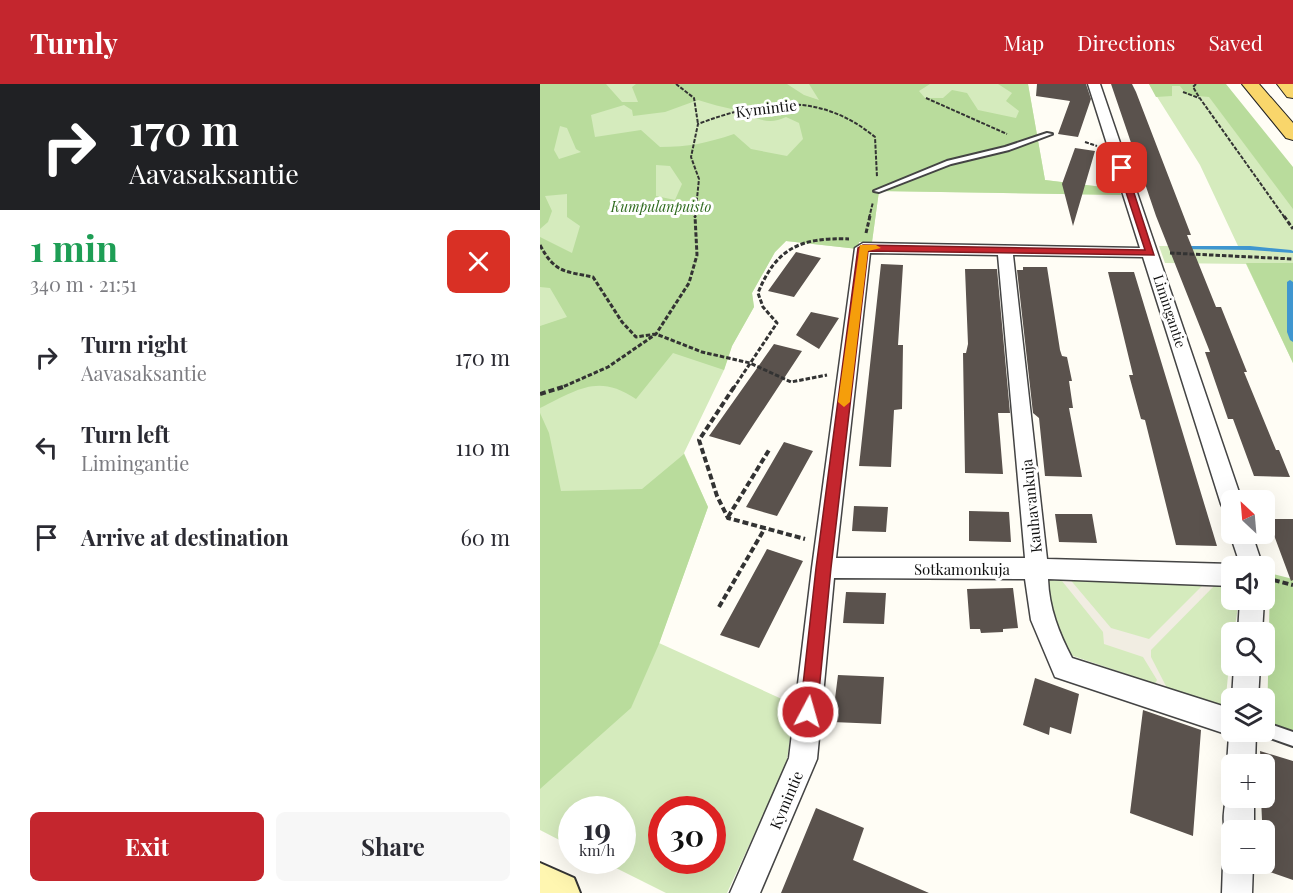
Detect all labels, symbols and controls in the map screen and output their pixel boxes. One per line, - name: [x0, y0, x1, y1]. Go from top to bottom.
- text: Turnly: [30, 24, 118, 61]
- text: Map: [1003, 28, 1044, 56]
- text: Directions: [1077, 28, 1175, 56]
- text: Saved: [1208, 28, 1263, 56]
- street label: Kymintie: [734, 94, 798, 122]
- text: 170 m: [129, 101, 239, 157]
- icon: right: [30, 108, 108, 186]
- pin: [1096, 142, 1147, 193]
- icon: arrive: [1105, 151, 1138, 184]
- text: Aavasaksantie: [129, 155, 299, 191]
- park label: Kumpulanpuisto: [610, 197, 711, 216]
- text: 1 min: [30, 223, 118, 271]
- button: close: [447, 230, 510, 293]
- text: 340 m · 21:51: [30, 270, 137, 297]
- street label: Limingantie: [1149, 272, 1191, 350]
- text: Turn right: [81, 329, 187, 359]
- icon: right: [30, 341, 63, 374]
- text: 170 m: [455, 342, 510, 372]
- text: Aavasaksantie: [81, 359, 207, 386]
- text: Turn left: [81, 419, 170, 449]
- icon: left: [30, 431, 63, 464]
- text: 110 m: [456, 432, 510, 462]
- text: Limingantie: [81, 449, 189, 476]
- street label: Kauhavankuja: [1016, 458, 1046, 554]
- north arrow: [1221, 490, 1275, 544]
- map controls: [1221, 490, 1275, 874]
- icon: arrive: [30, 521, 63, 554]
- text: Arrive at destination: [81, 522, 289, 552]
- text: 60 m: [460, 522, 510, 552]
- button: sound: [1221, 556, 1275, 610]
- street label: Sotkamonkuja: [914, 559, 1011, 579]
- button: search: [1221, 622, 1275, 676]
- position arrow: [776, 680, 840, 744]
- button: layers: [1221, 688, 1275, 742]
- button: +: [1221, 754, 1275, 808]
- street label: Kymintie: [765, 768, 807, 832]
- speed limit sign: 30: [648, 796, 726, 874]
- text: 19: [583, 808, 611, 848]
- button: Exit: [30, 812, 264, 881]
- button: Share: [276, 812, 510, 881]
- button: −: [1221, 820, 1275, 874]
- text: km/h: [579, 840, 615, 860]

